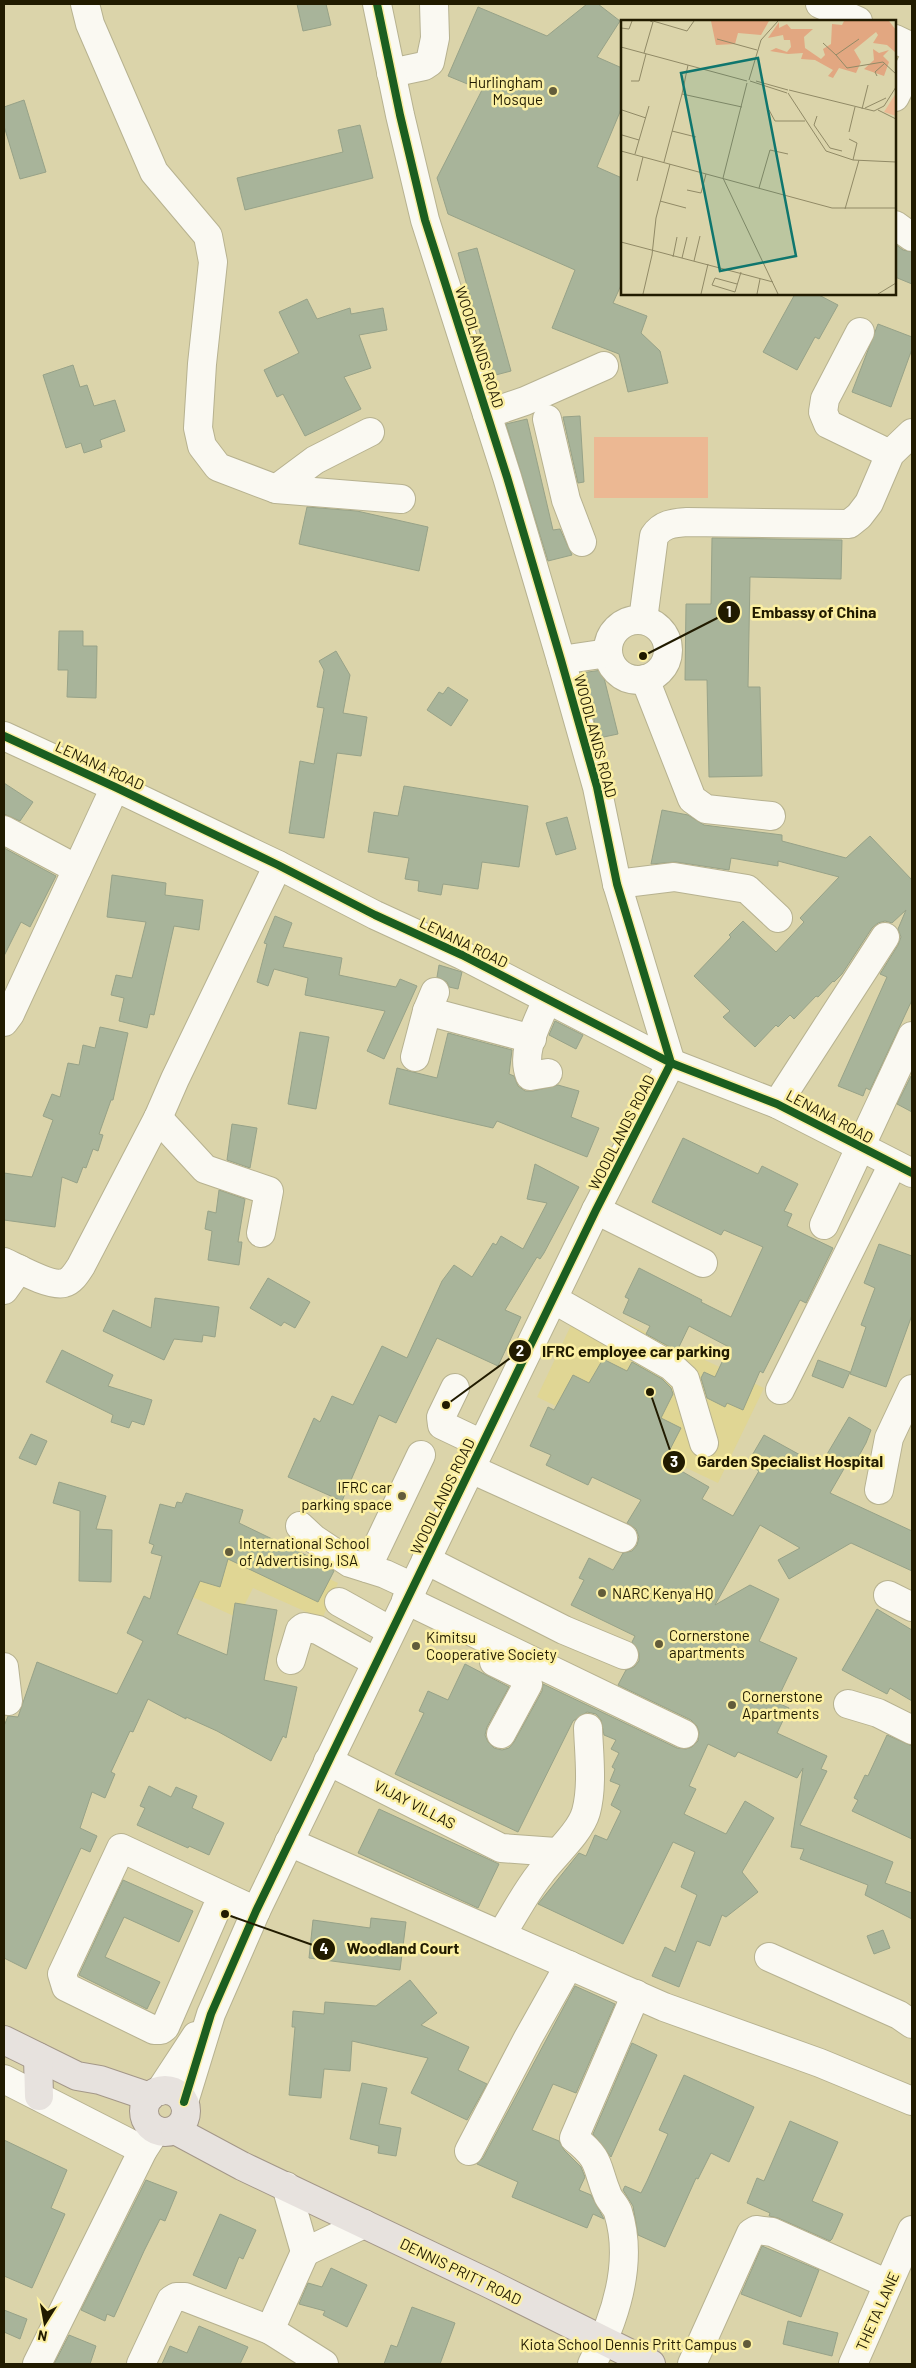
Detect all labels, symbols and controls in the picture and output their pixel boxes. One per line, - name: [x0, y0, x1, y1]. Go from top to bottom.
- inset map: [621, 20, 896, 295]
- place label: Hurlingham Mosque: [468, 73, 543, 108]
- marker: Hurlingham Mosque: [547, 85, 559, 97]
- street label: WOODLANDS ROAD: [452, 284, 508, 410]
- callout: Embassy of China: [717, 597, 886, 628]
- text: 1: [726, 602, 732, 620]
- text: Embassy of China: [752, 602, 876, 621]
- street label: WOODLANDS ROAD: [571, 672, 621, 800]
- street label: LENANA ROAD: [53, 737, 147, 793]
- street label: LENANA ROAD: [417, 913, 511, 971]
- street label: WOODLANDS ROAD: [584, 1071, 658, 1193]
- street label: LENANA ROAD: [783, 1086, 877, 1146]
- callout: IFRC employee car parking: [507, 1335, 740, 1366]
- text: 2: [516, 1341, 524, 1359]
- text: IFRC employee car parking: [542, 1341, 730, 1360]
- street label: WOODLANDS ROAD: [406, 1435, 478, 1557]
- callout: Garden Specialist Hospital: [662, 1446, 893, 1477]
- text: Garden Specialist Hospital: [697, 1451, 883, 1470]
- text: 3: [670, 1452, 678, 1470]
- place label: IFRC car parking space: [301, 1478, 393, 1513]
- marker: IFRC car parking space: [396, 1490, 408, 1502]
- place label: International School of Advertising, ISA: [239, 1534, 369, 1569]
- marker: International School of Advertising, ISA: [223, 1546, 235, 1558]
- place label: NARC Kenya HQ: [612, 1584, 713, 1602]
- marker: NARC Kenya HQ: [596, 1587, 608, 1599]
- place label: Cornerstone apartments: [669, 1626, 750, 1661]
- place label: Kimitsu Cooperative Society: [426, 1628, 557, 1663]
- marker: Cornerstone apartments: [653, 1638, 665, 1650]
- marker: Kimitsu Cooperative Society: [410, 1640, 422, 1652]
- place label: Cornerstone Apartments: [742, 1687, 823, 1722]
- marker: Cornerstone Apartments: [726, 1699, 738, 1711]
- street label: VIJAY VILLAS: [371, 1776, 459, 1832]
- callout: Woodland Court: [311, 1933, 469, 1964]
- text: Woodland Court: [347, 1938, 459, 1957]
- text: 4: [319, 1939, 329, 1957]
- street label: DENNIS PRITT ROAD: [397, 2234, 525, 2308]
- street label: THETA LANE: [852, 2269, 902, 2353]
- north arrow: [20, 2298, 70, 2348]
- text: N: [36, 2327, 49, 2345]
- place label: Kiota School Dennis Pritt Campus: [520, 2335, 737, 2353]
- marker: Kiota School Dennis Pritt Campus: [741, 2338, 753, 2350]

